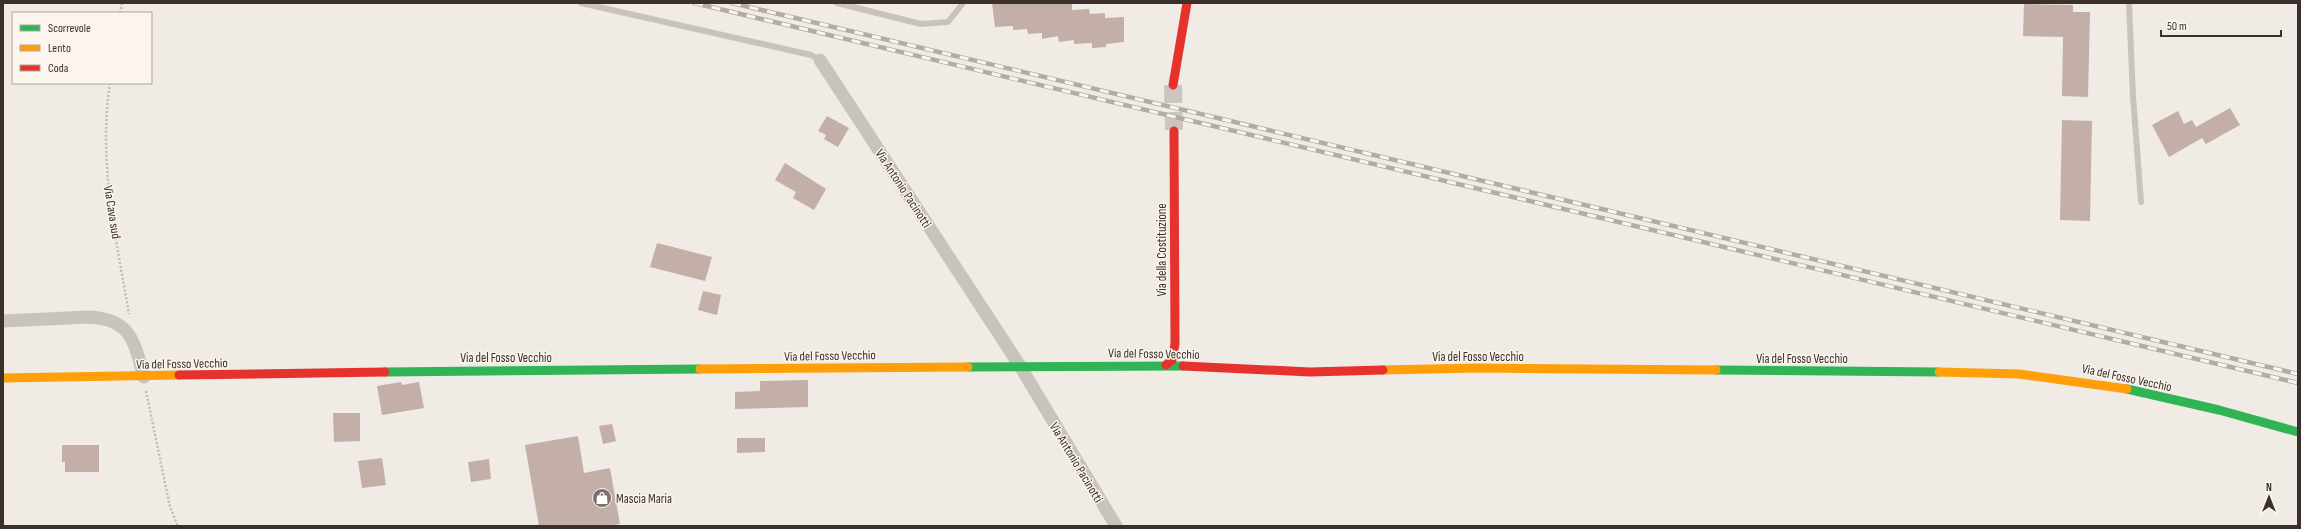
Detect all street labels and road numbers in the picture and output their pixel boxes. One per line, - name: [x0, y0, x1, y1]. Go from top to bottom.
- street label: Via Antonio Pacinotti: [872, 146, 935, 231]
- street label: Via Cava sud: [100, 184, 124, 240]
- street label: Via della Costituzione: [1154, 203, 1170, 297]
- street label: Via del Fosso Vecchio: [1108, 345, 1200, 363]
- street label: Via del Fosso Vecchio: [784, 347, 876, 365]
- street label: Via del Fosso Vecchio: [1432, 349, 1524, 365]
- street label: Via del Fosso Vecchio: [460, 350, 552, 366]
- street label: Via del Fosso Vecchio: [1756, 351, 1848, 367]
- street label: Via del Fosso Vecchio: [136, 355, 228, 373]
- street label: Via del Fosso Vecchio: [2080, 361, 2173, 395]
- street label: Via Antonio Pacinotti: [1046, 420, 1106, 506]

